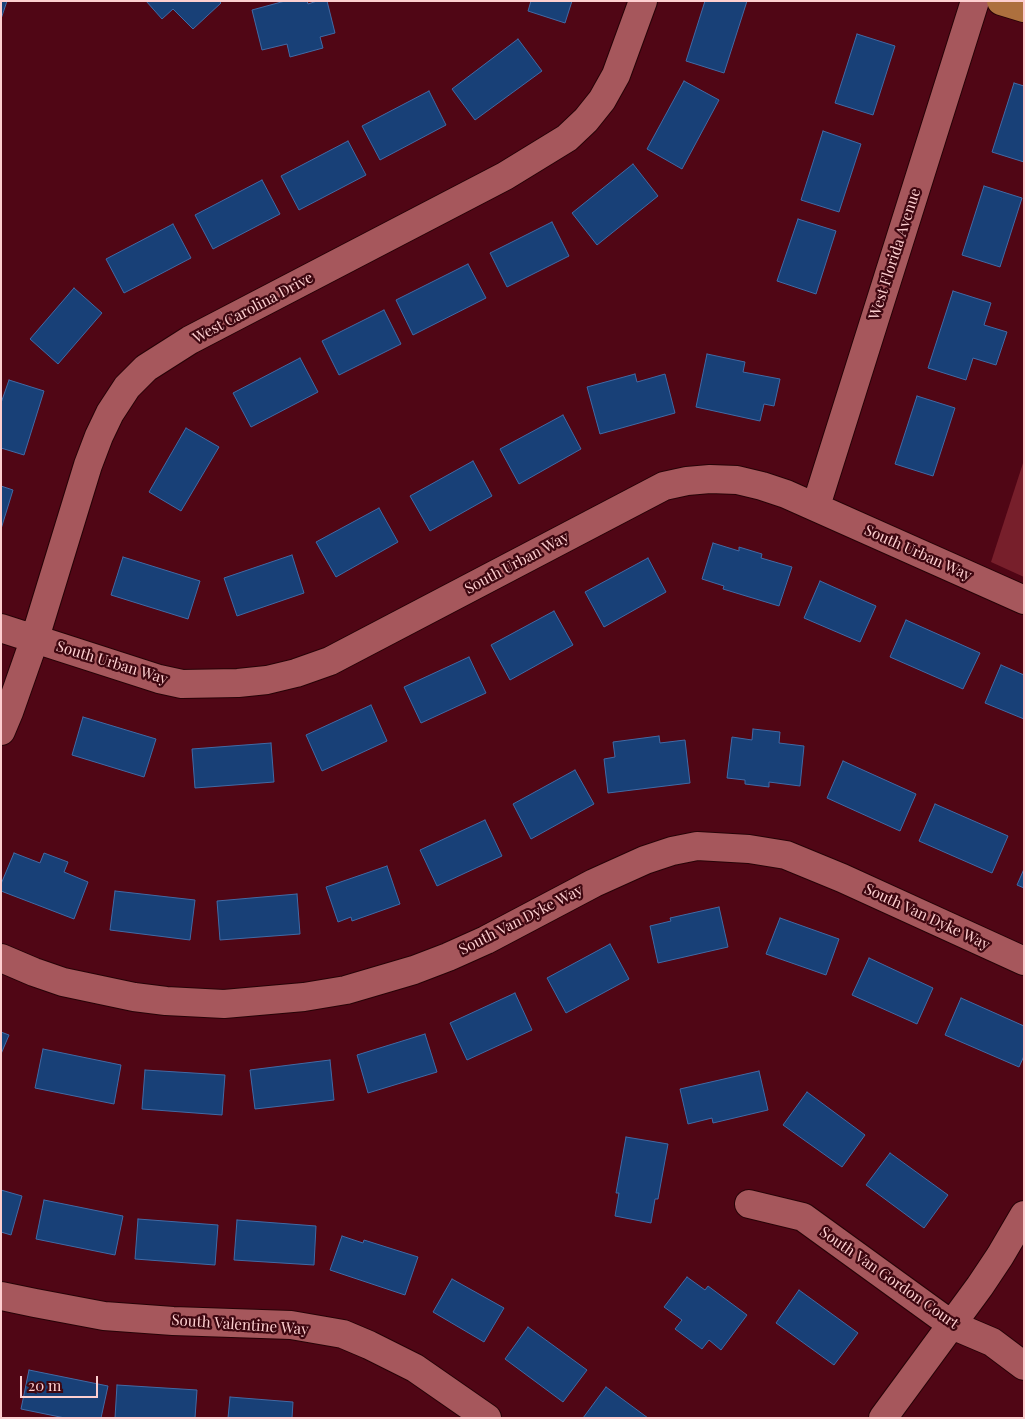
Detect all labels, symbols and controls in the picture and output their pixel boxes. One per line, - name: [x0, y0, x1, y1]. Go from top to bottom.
- street label: West Florida Avenue: [865, 186, 925, 322]
- street label: West Carolina Drive: [190, 269, 316, 347]
- street label: South Urban Way: [862, 521, 974, 585]
- street label: South Urban Way: [462, 528, 572, 598]
- street label: South Urban Way: [54, 637, 170, 689]
- street label: South Van Dyke Way: [861, 880, 993, 954]
- street label: South Van Dyke Way: [456, 881, 586, 959]
- street label: South Van Gordon Court: [816, 1223, 962, 1333]
- street label: South Valentine Way: [171, 1311, 309, 1339]
- scale bar: [22, 1366, 100, 1398]
- text: 20 m: [28, 1375, 61, 1395]

